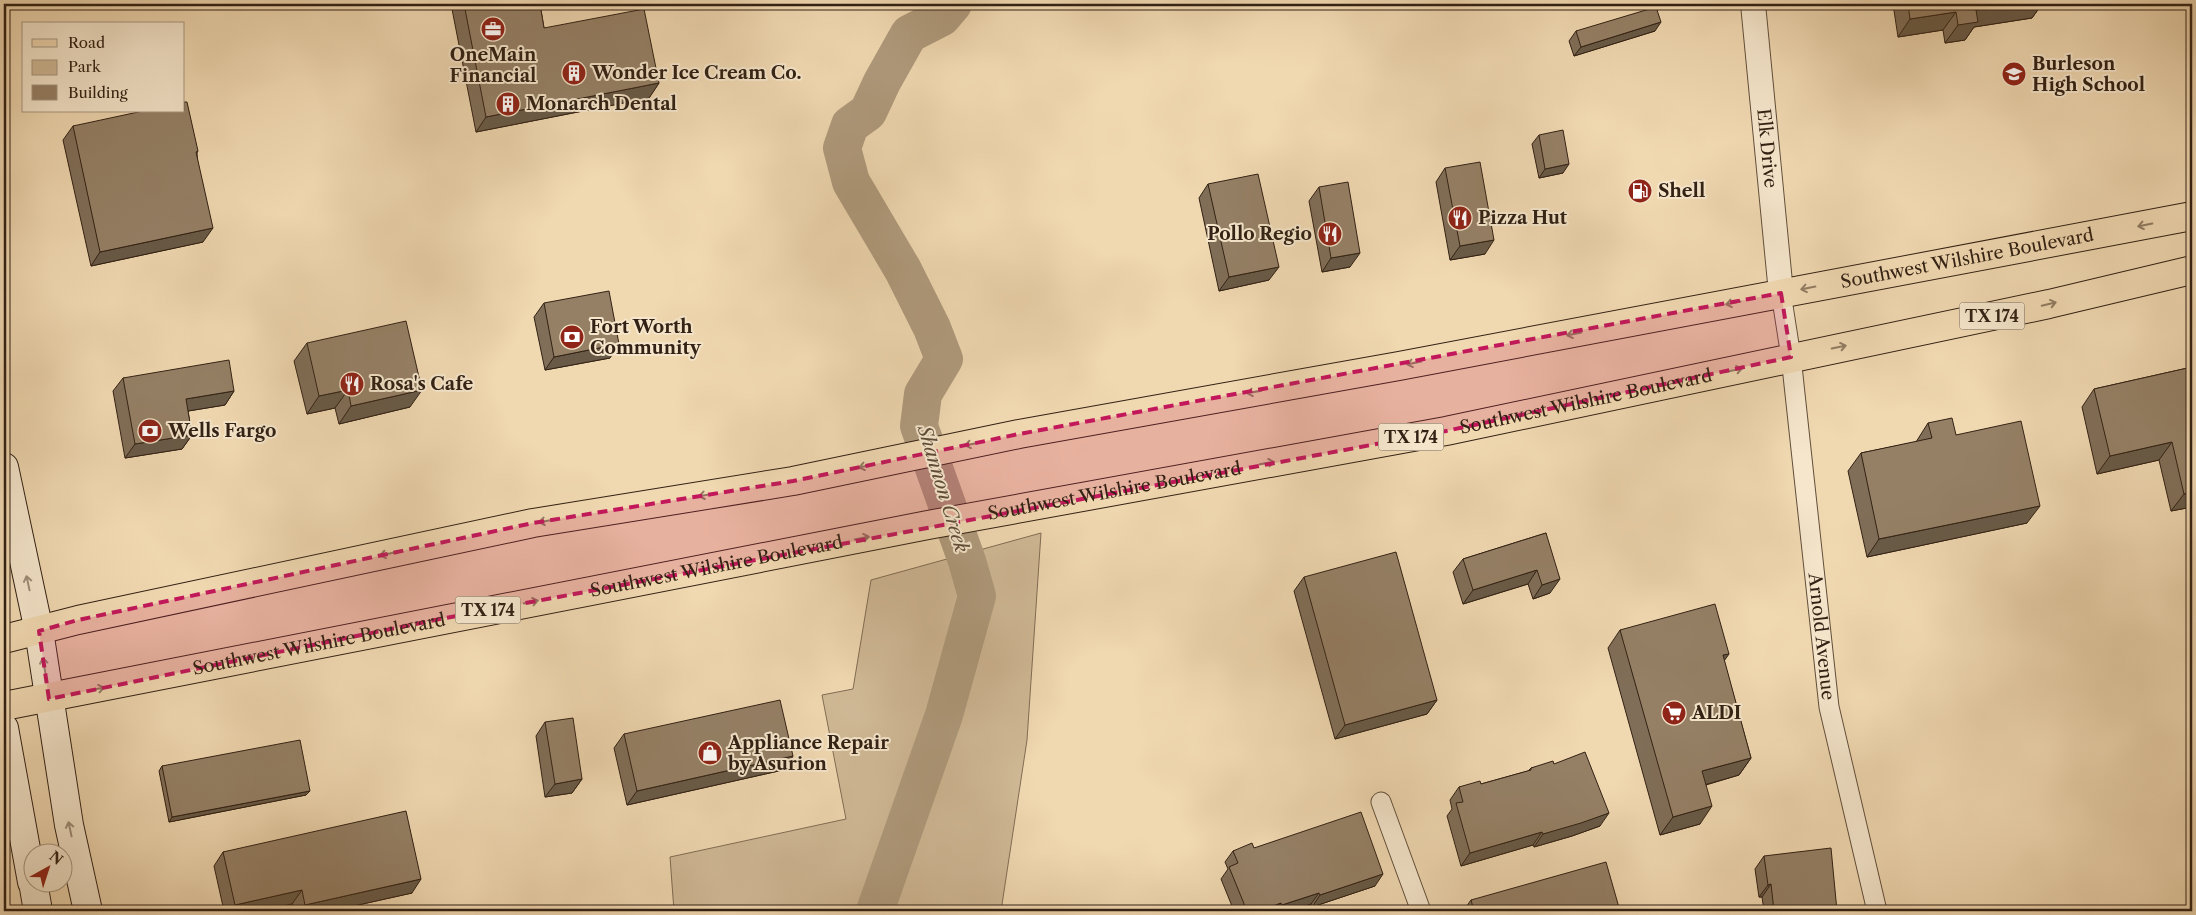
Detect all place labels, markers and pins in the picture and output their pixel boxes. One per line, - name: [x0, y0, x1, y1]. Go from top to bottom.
- office icon: OneMain Financial: [480, 16, 506, 42]
- place label: OneMain Financial: [450, 44, 537, 87]
- place label: Burleson High School: [2032, 53, 2145, 96]
- building icon: Wonder Ice Cream Co.: [561, 60, 587, 86]
- school or university icon: Burleson High School: [2001, 61, 2027, 87]
- place label: Wonder Ice Cream Co.: [591, 62, 802, 84]
- building icon: Monarch Dental: [495, 91, 521, 117]
- place label: Monarch Dental: [526, 93, 677, 115]
- fuel station icon: Shell: [1627, 178, 1653, 204]
- place label: Shell: [1658, 180, 1705, 202]
- restaurant icon: Pizza Hut: [1447, 205, 1473, 231]
- place label: Pizza Hut: [1478, 207, 1568, 229]
- restaurant icon: Pollo Regio: [1317, 221, 1343, 247]
- place label: Pollo Regio: [1207, 223, 1312, 245]
- place label: Fort Worth Community: [590, 316, 702, 359]
- bank icon: Fort Worth Community: [559, 324, 585, 350]
- restaurant icon: Rosa's Cafe: [339, 371, 365, 397]
- place label: Rosa's Cafe: [370, 373, 473, 395]
- bank icon: Wells Fargo: [137, 418, 163, 444]
- place label: Wells Fargo: [167, 420, 277, 442]
- supermarket icon: ALDI: [1661, 700, 1687, 726]
- place label: ALDI: [1691, 702, 1741, 724]
- place label: Appliance Repair by Asurion: [727, 732, 889, 775]
- shop icon: Appliance Repair by Asurion: [697, 740, 723, 766]

